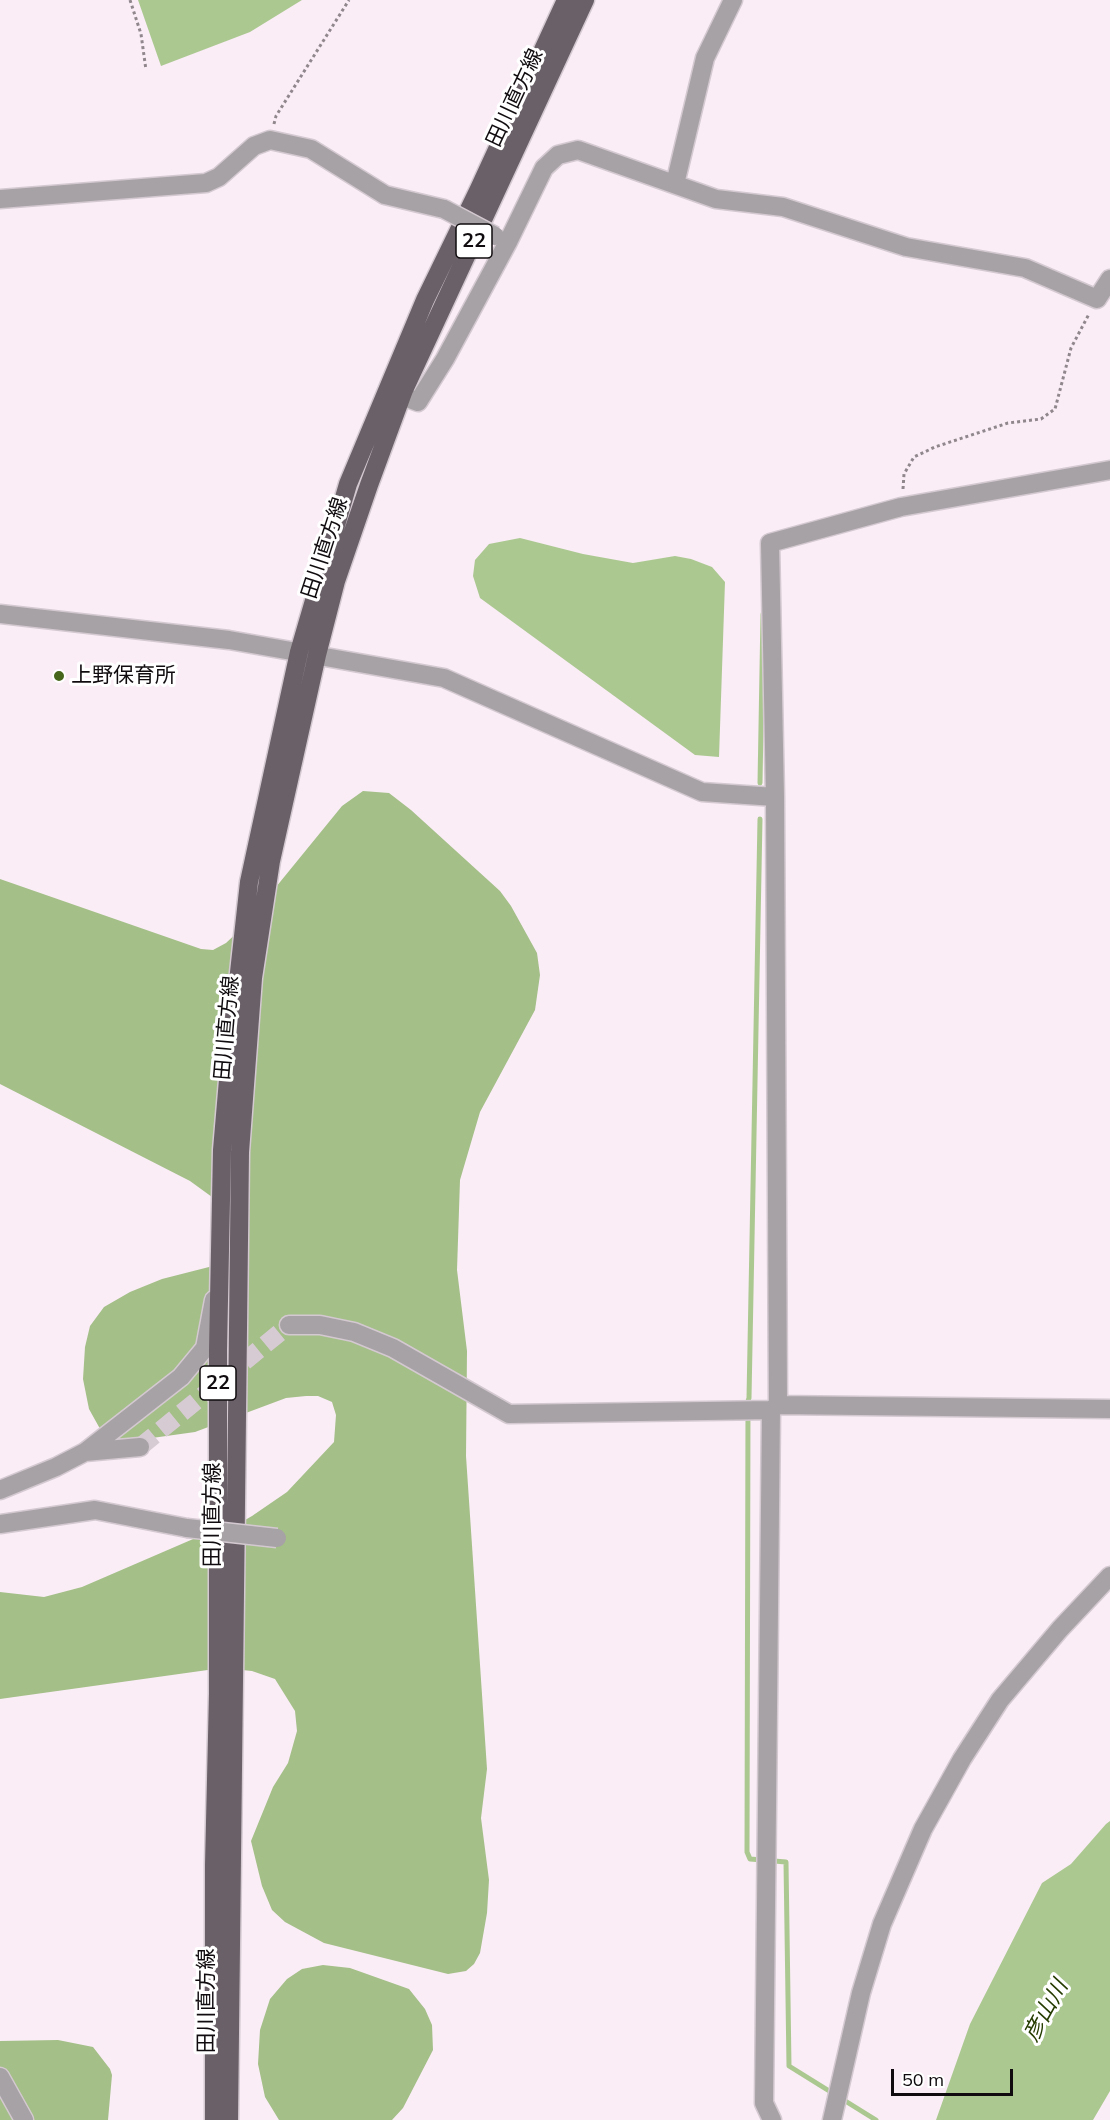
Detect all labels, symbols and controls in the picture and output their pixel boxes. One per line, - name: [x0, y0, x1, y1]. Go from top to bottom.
- street label: 田川直方線: [481, 45, 549, 151]
- road number: 22: [456, 224, 492, 258]
- street label: 田川直方線: [297, 494, 353, 602]
- place label: 上野保育所: [71, 663, 176, 689]
- marker: 上野保育所: [52, 669, 66, 683]
- street label: 田川直方線: [210, 975, 244, 1081]
- road number: 22: [200, 1366, 236, 1400]
- street label: 田川直方線: [200, 1463, 226, 1567]
- street label: 田川直方線: [194, 1949, 220, 2053]
- water label: 彦山川: [1018, 1976, 1074, 2046]
- scale bar: [894, 2057, 1016, 2095]
- text: 50 m: [902, 2068, 944, 2091]

